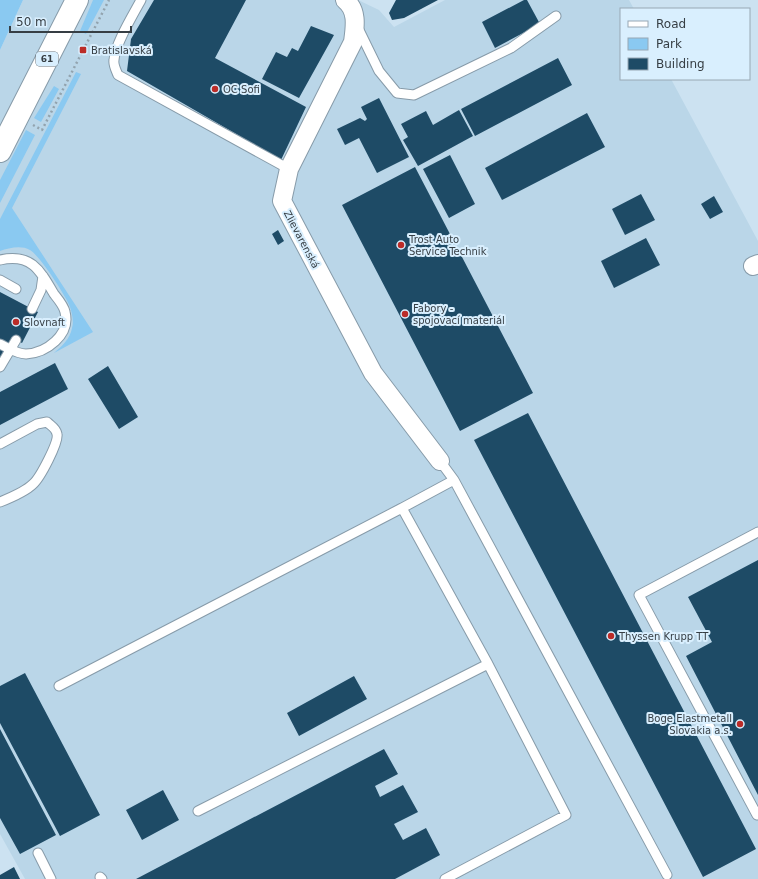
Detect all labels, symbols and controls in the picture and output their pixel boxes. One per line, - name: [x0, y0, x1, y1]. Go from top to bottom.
- scale bar: [10, 8, 131, 34]
- legend: [620, 8, 750, 80]
- text: 50 m: [16, 15, 47, 29]
- text: Road: [656, 17, 686, 31]
- text: Park: [656, 37, 682, 51]
- marker: Bratislavská: [78, 45, 88, 55]
- place label: Bratislavská: [91, 45, 152, 56]
- road number: 61: [36, 52, 58, 66]
- text: Building: [656, 57, 705, 71]
- marker: OC Sofi: [210, 84, 220, 94]
- place label: OC Sofi: [223, 84, 260, 95]
- street label: Zlievarenská: [282, 208, 321, 270]
- place label: Trost Auto Service Technik: [408, 234, 487, 257]
- marker: Trost Auto Service Technik: [396, 240, 406, 250]
- place label: Fabory - spojovací materiál: [413, 303, 505, 326]
- marker: Fabory - spojovací materiál: [400, 309, 410, 319]
- marker: Slovnaft: [11, 317, 21, 327]
- place label: Slovnaft: [24, 317, 65, 328]
- marker: Thyssen Krupp TT: [606, 631, 616, 641]
- place label: Thyssen Krupp TT: [618, 631, 709, 642]
- place label: Boge Elastmetall Slovakia a.s.: [647, 713, 732, 736]
- marker: Boge Elastmetall Slovakia a.s.: [735, 719, 745, 729]

